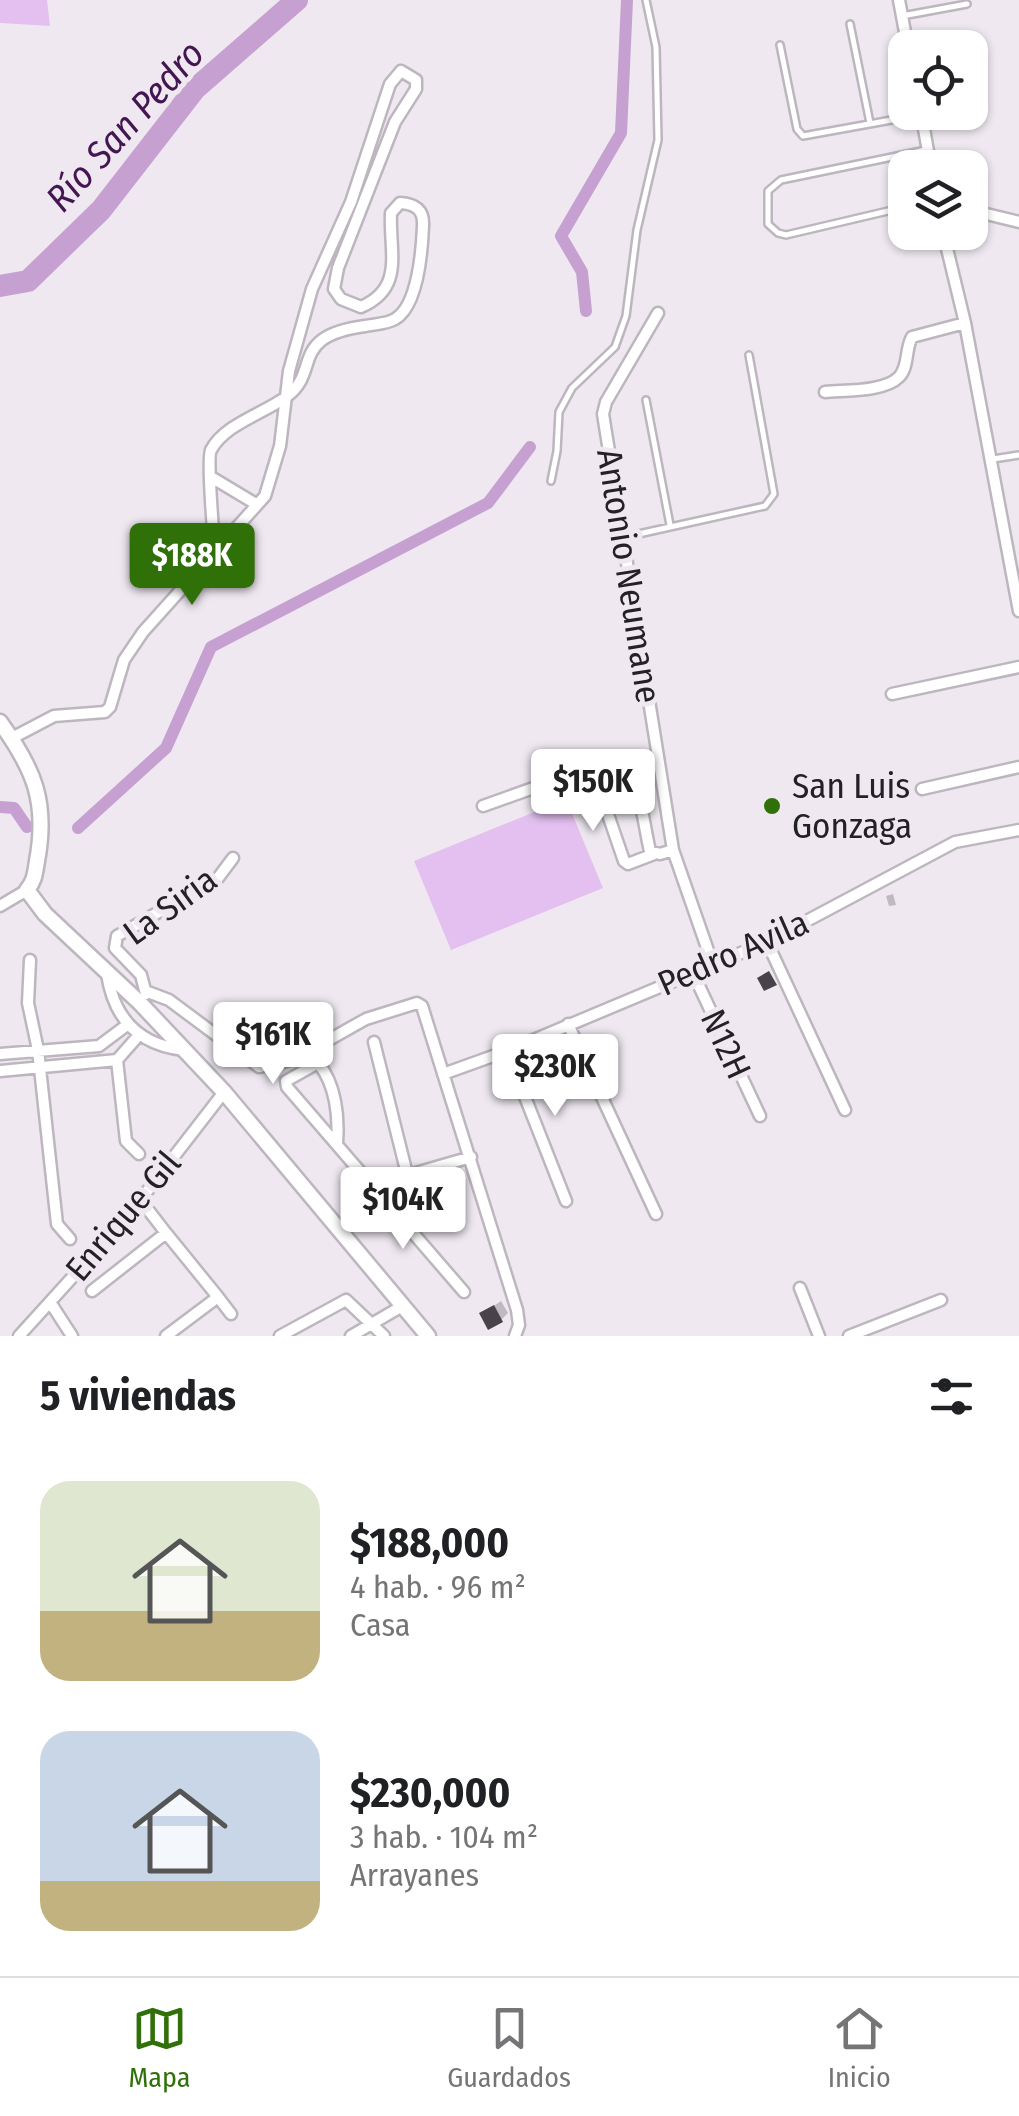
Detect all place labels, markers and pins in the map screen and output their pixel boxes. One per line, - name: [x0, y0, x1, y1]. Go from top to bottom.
- pin: $188K: [122, 523, 262, 608]
- pin: $150K: [523, 749, 663, 834]
- place label: San Luis Gonzaga: [792, 765, 912, 847]
- marker: San Luis Gonzaga: [761, 795, 783, 817]
- pin: $161K: [203, 1002, 343, 1087]
- pin: $230K: [485, 1034, 625, 1119]
- pin: $104K: [333, 1167, 473, 1252]

